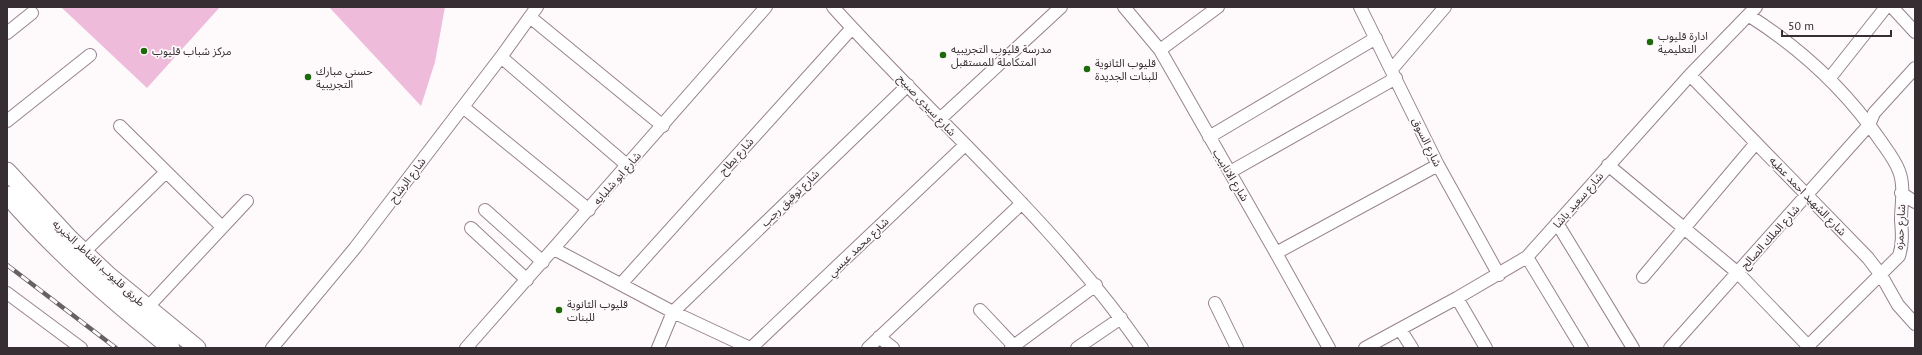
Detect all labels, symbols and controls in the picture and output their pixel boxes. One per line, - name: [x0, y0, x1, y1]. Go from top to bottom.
- scale bar: [1782, 12, 1891, 38]
- text: 50 m: [1788, 18, 1814, 33]
- place label: ادارة قليوب التعليمية: [1658, 29, 1708, 56]
- marker: ادارة قليوب التعليمية: [1645, 37, 1655, 47]
- place label: مدرسة قليوب التجريبيه المتكاملة للمستقبل: [951, 42, 1052, 69]
- place label: مركز شباب قليوب: [152, 44, 232, 58]
- marker: مركز شباب قليوب: [139, 46, 149, 56]
- marker: مدرسة قليوب التجريبيه المتكاملة للمستقبل: [938, 50, 948, 60]
- place label: قليوب الثانوية للبنات الجديدة: [1095, 56, 1158, 83]
- place label: حسني مبارك التجريبية: [316, 64, 373, 91]
- marker: قليوب الثانوية للبنات الجديدة: [1082, 64, 1092, 74]
- street label: شارع سيدى صبيح: [894, 71, 959, 140]
- marker: حسني مبارك التجريبية: [303, 72, 313, 82]
- street label: شارع السوق: [1408, 115, 1445, 170]
- street label: شارع بطاح: [716, 134, 757, 178]
- street label: شارع الانابيب: [1209, 146, 1252, 205]
- street label: شارع ابو شلبايه: [590, 148, 645, 208]
- street label: شارع الشهيد احمد عطيه: [1766, 153, 1850, 239]
- street label: شارع الرشاح: [386, 154, 429, 206]
- street label: شارع توفيق رجب: [758, 166, 823, 230]
- street label: شارع سعيد باشا: [1550, 169, 1607, 232]
- street label: شارع الملك الصالح: [1737, 202, 1804, 273]
- street label: شارع حمزه: [1892, 204, 1909, 250]
- street label: شارع محمد عيسي: [825, 214, 893, 281]
- street label: طريق قليوب, القناطر الخيريه: [50, 216, 148, 310]
- place label: قليوب الثانوية للبنات: [567, 297, 628, 324]
- marker: قليوب الثانوية للبنات: [554, 305, 564, 315]

